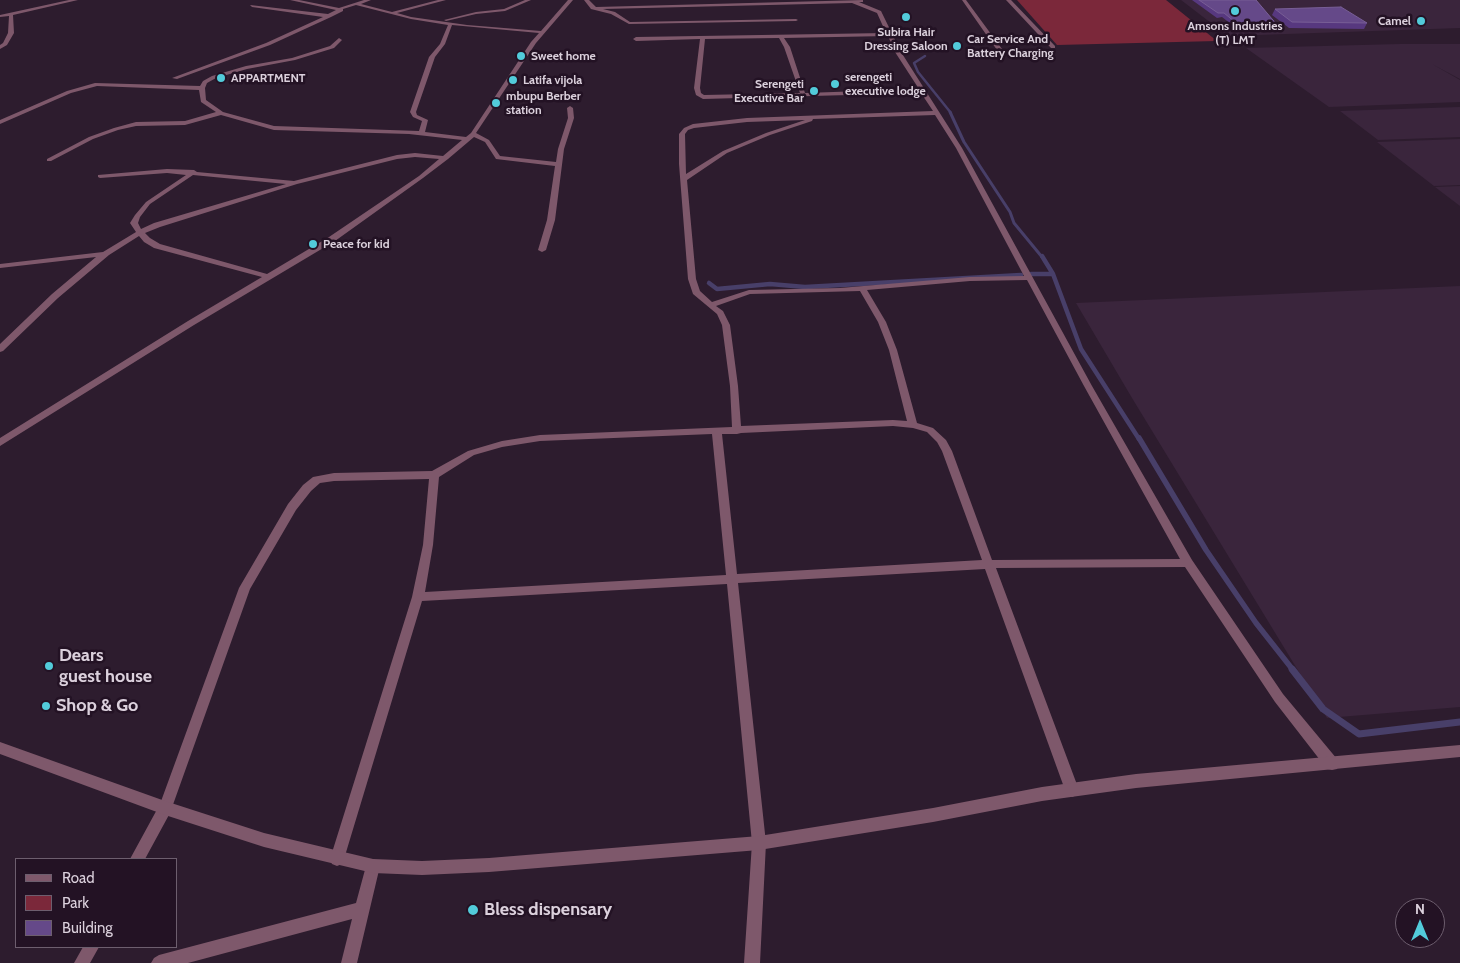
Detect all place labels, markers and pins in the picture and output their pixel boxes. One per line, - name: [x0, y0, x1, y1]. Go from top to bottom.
- marker: Amsons Industries (T) LMT: [1229, 5, 1241, 17]
- marker: Subira Hair Dressing Saloon: [900, 11, 912, 23]
- place label: Camel: [1378, 14, 1411, 28]
- marker: Camel: [1415, 15, 1427, 27]
- place label: Amsons Industries (T) LMT: [1188, 19, 1282, 47]
- place label: Subira Hair Dressing Saloon: [864, 25, 948, 53]
- place label: Car Service And Battery Charging: [967, 32, 1054, 60]
- marker: Car Service And Battery Charging: [951, 40, 963, 52]
- place label: Sweet home: [531, 49, 596, 63]
- marker: Sweet home: [515, 50, 527, 62]
- place label: serengeti executive lodge: [845, 70, 926, 98]
- place label: APPARTMENT: [231, 71, 306, 85]
- marker: APPARTMENT: [215, 72, 227, 84]
- place label: Latifa vijola: [523, 73, 582, 87]
- marker: Latifa vijola: [507, 74, 519, 86]
- place label: Serengeti Executive Bar: [734, 77, 804, 105]
- marker: serengeti executive lodge: [829, 78, 841, 90]
- marker: Serengeti Executive Bar: [808, 85, 820, 97]
- place label: mbupu Berber station: [506, 89, 581, 117]
- marker: mbupu Berber station: [490, 97, 502, 109]
- place label: Peace for kid: [323, 237, 390, 251]
- marker: Peace for kid: [307, 238, 319, 250]
- place label: Dears guest house: [59, 645, 152, 688]
- marker: Dears guest house: [43, 660, 55, 672]
- place label: Shop & Go: [56, 695, 138, 717]
- marker: Shop & Go: [40, 700, 52, 712]
- place label: Bless dispensary: [484, 899, 612, 921]
- marker: Bless dispensary: [466, 903, 480, 917]

